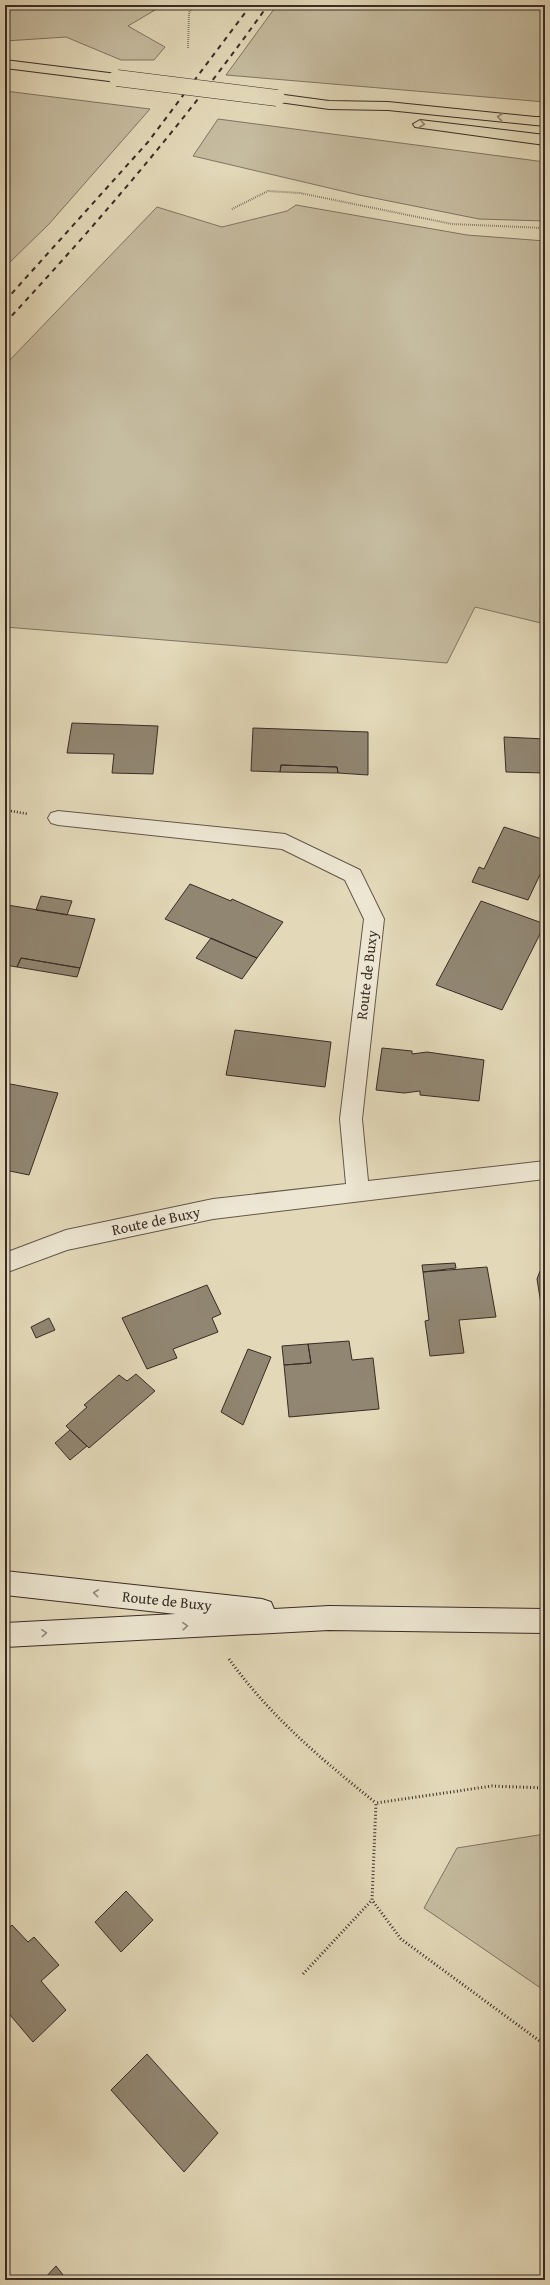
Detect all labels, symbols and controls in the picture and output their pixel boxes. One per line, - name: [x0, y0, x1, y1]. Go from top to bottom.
- one-way arrow: [497, 113, 503, 122]
- one-way arrow: [419, 119, 425, 128]
- street label: Route de Buxy: [351, 928, 382, 1021]
- street label: Route de Buxy: [110, 1201, 203, 1240]
- street label: Route de Buxy: [121, 1585, 213, 1616]
- one-way arrow: [93, 1589, 99, 1598]
- one-way arrow: [182, 1621, 188, 1630]
- one-way arrow: [41, 1629, 47, 1638]

